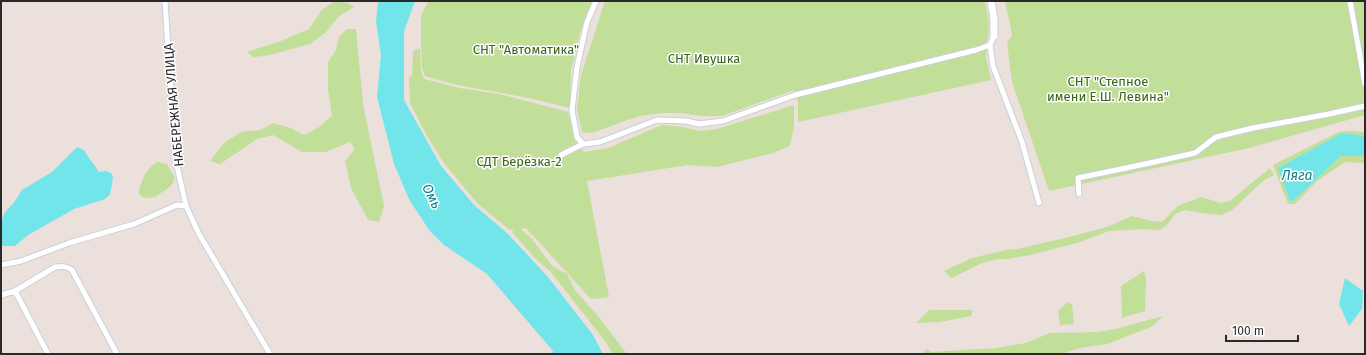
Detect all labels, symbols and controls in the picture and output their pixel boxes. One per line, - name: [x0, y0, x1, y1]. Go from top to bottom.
- street label: НАБЕРЕЖНАЯ УЛИЦА: [161, 42, 186, 167]
- park label: СНТ "Автоматика": [473, 42, 579, 57]
- park label: СНТ Ивушка: [668, 51, 740, 66]
- park label: СНТ "Степное имени Е.Ш. Левина": [1047, 74, 1169, 104]
- park label: СДТ Берёзка-2: [476, 154, 562, 169]
- water label: Ляга: [1280, 167, 1313, 184]
- water label: Омь: [418, 181, 445, 212]
- scale bar: [1226, 317, 1298, 343]
- text: 100 m: [1232, 324, 1264, 338]

